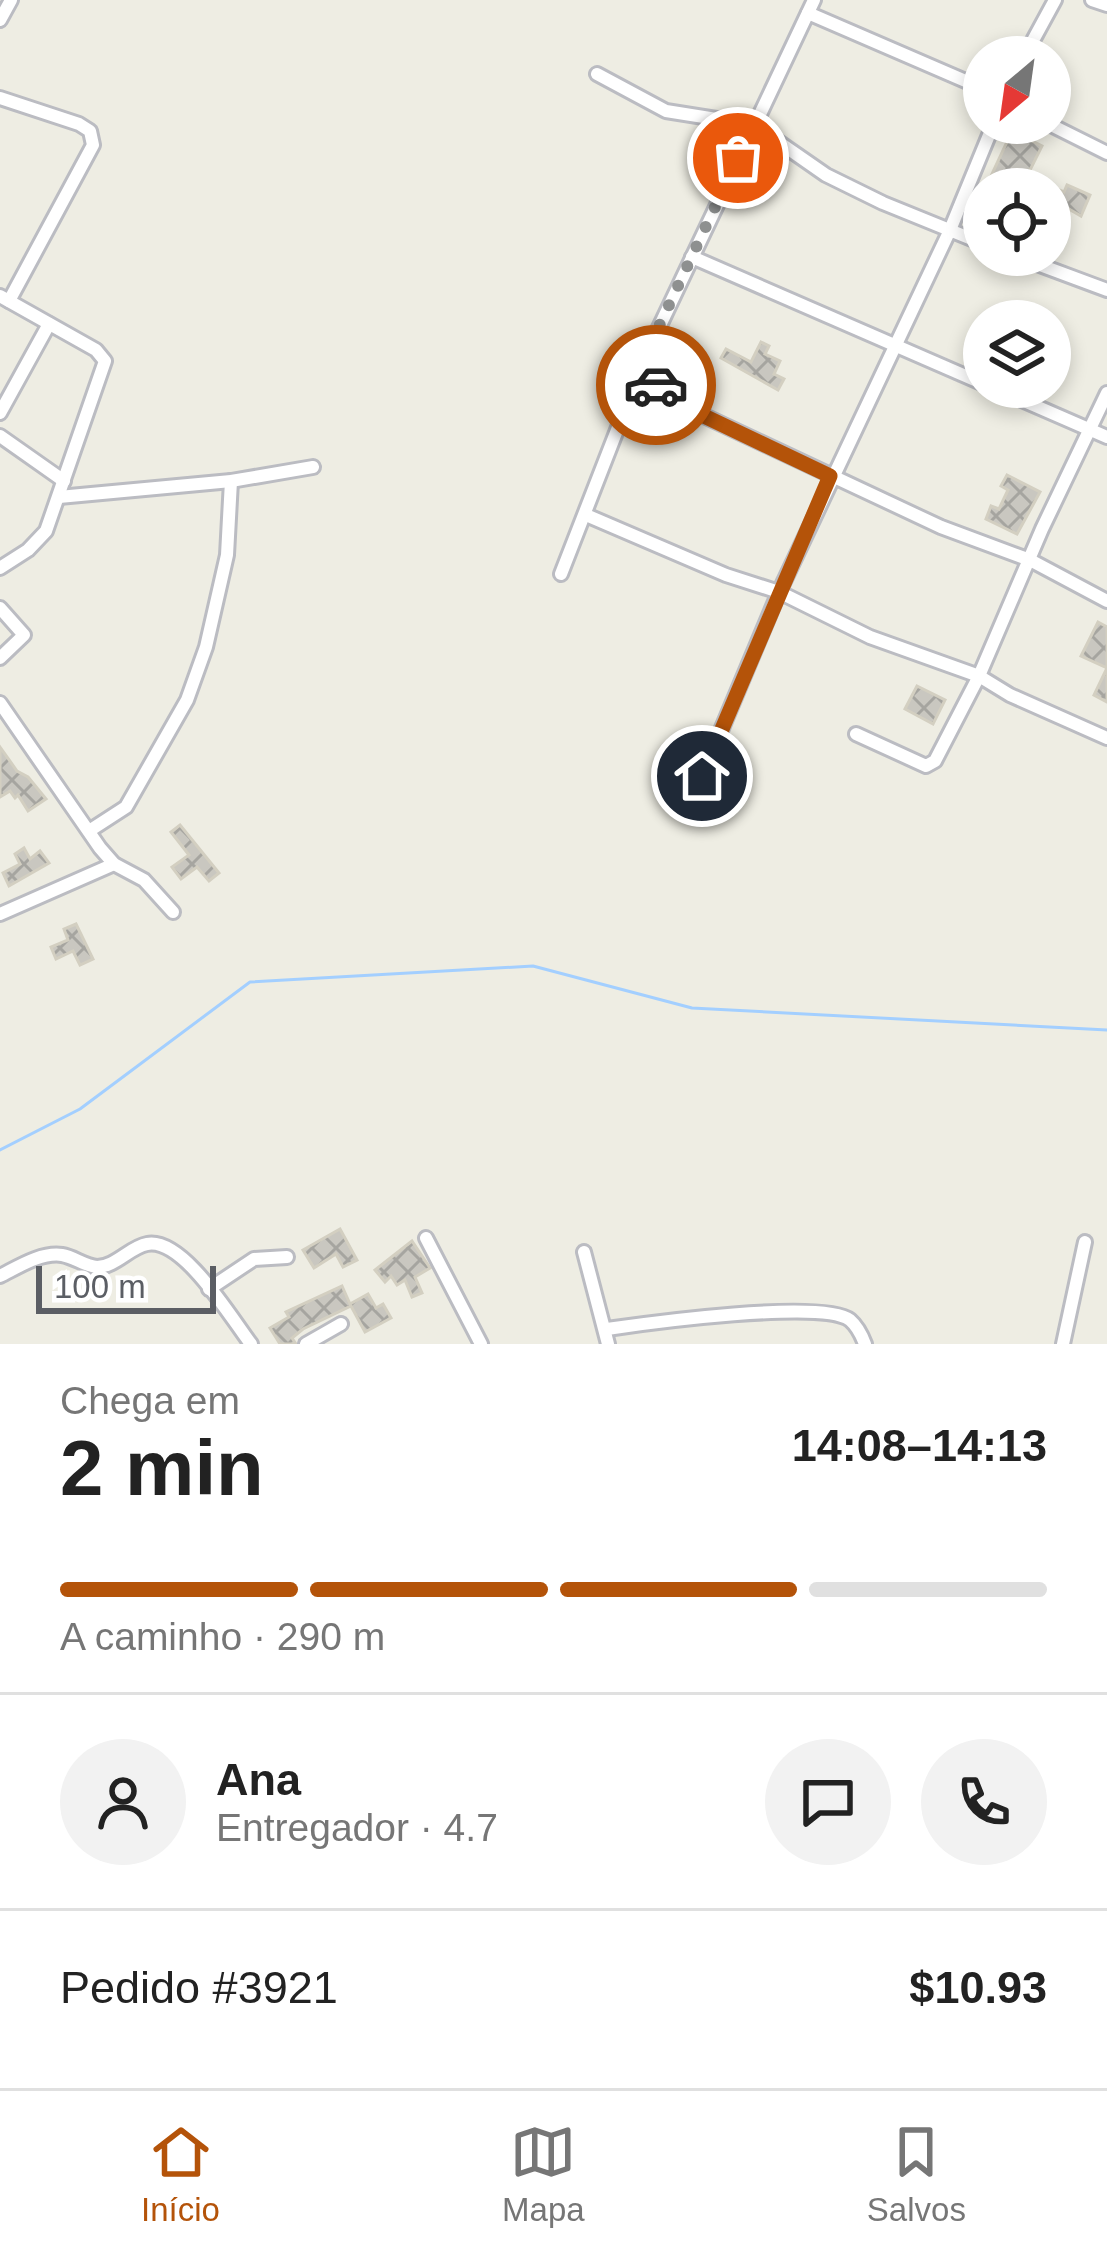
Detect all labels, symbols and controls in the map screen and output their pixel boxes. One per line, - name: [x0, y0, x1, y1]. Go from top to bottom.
- north arrow: [963, 36, 1071, 144]
- map controls: [963, 36, 1071, 408]
- pin: [687, 107, 789, 209]
- icon: bag: [705, 125, 771, 191]
- button: locate: [963, 168, 1071, 276]
- button: layers: [963, 300, 1071, 408]
- courier: [596, 325, 716, 445]
- icon: car: [623, 352, 689, 418]
- pin: [651, 725, 753, 827]
- icon: home: [669, 743, 735, 809]
- scale bar: [36, 1260, 216, 1313]
- text: 100 m: [54, 1268, 146, 1305]
- text: Chega em: [60, 1379, 240, 1422]
- text: 14:08–14:13: [792, 1420, 1047, 1471]
- text: 2 min: [60, 1424, 264, 1512]
- text: A caminho · 290 m: [60, 1615, 385, 1658]
- button: person: [60, 1739, 186, 1865]
- button: chat: [765, 1739, 891, 1865]
- button: phone: [921, 1739, 1047, 1865]
- text: Ana: [216, 1754, 301, 1805]
- text: Entregador · 4.7: [216, 1806, 498, 1849]
- text: Pedido #3921: [60, 1962, 338, 2013]
- text: $10.93: [909, 1962, 1047, 2013]
- tab: Início: [141, 2119, 220, 2229]
- tab: Mapa: [502, 2119, 585, 2229]
- tab: Salvos: [867, 2119, 966, 2229]

